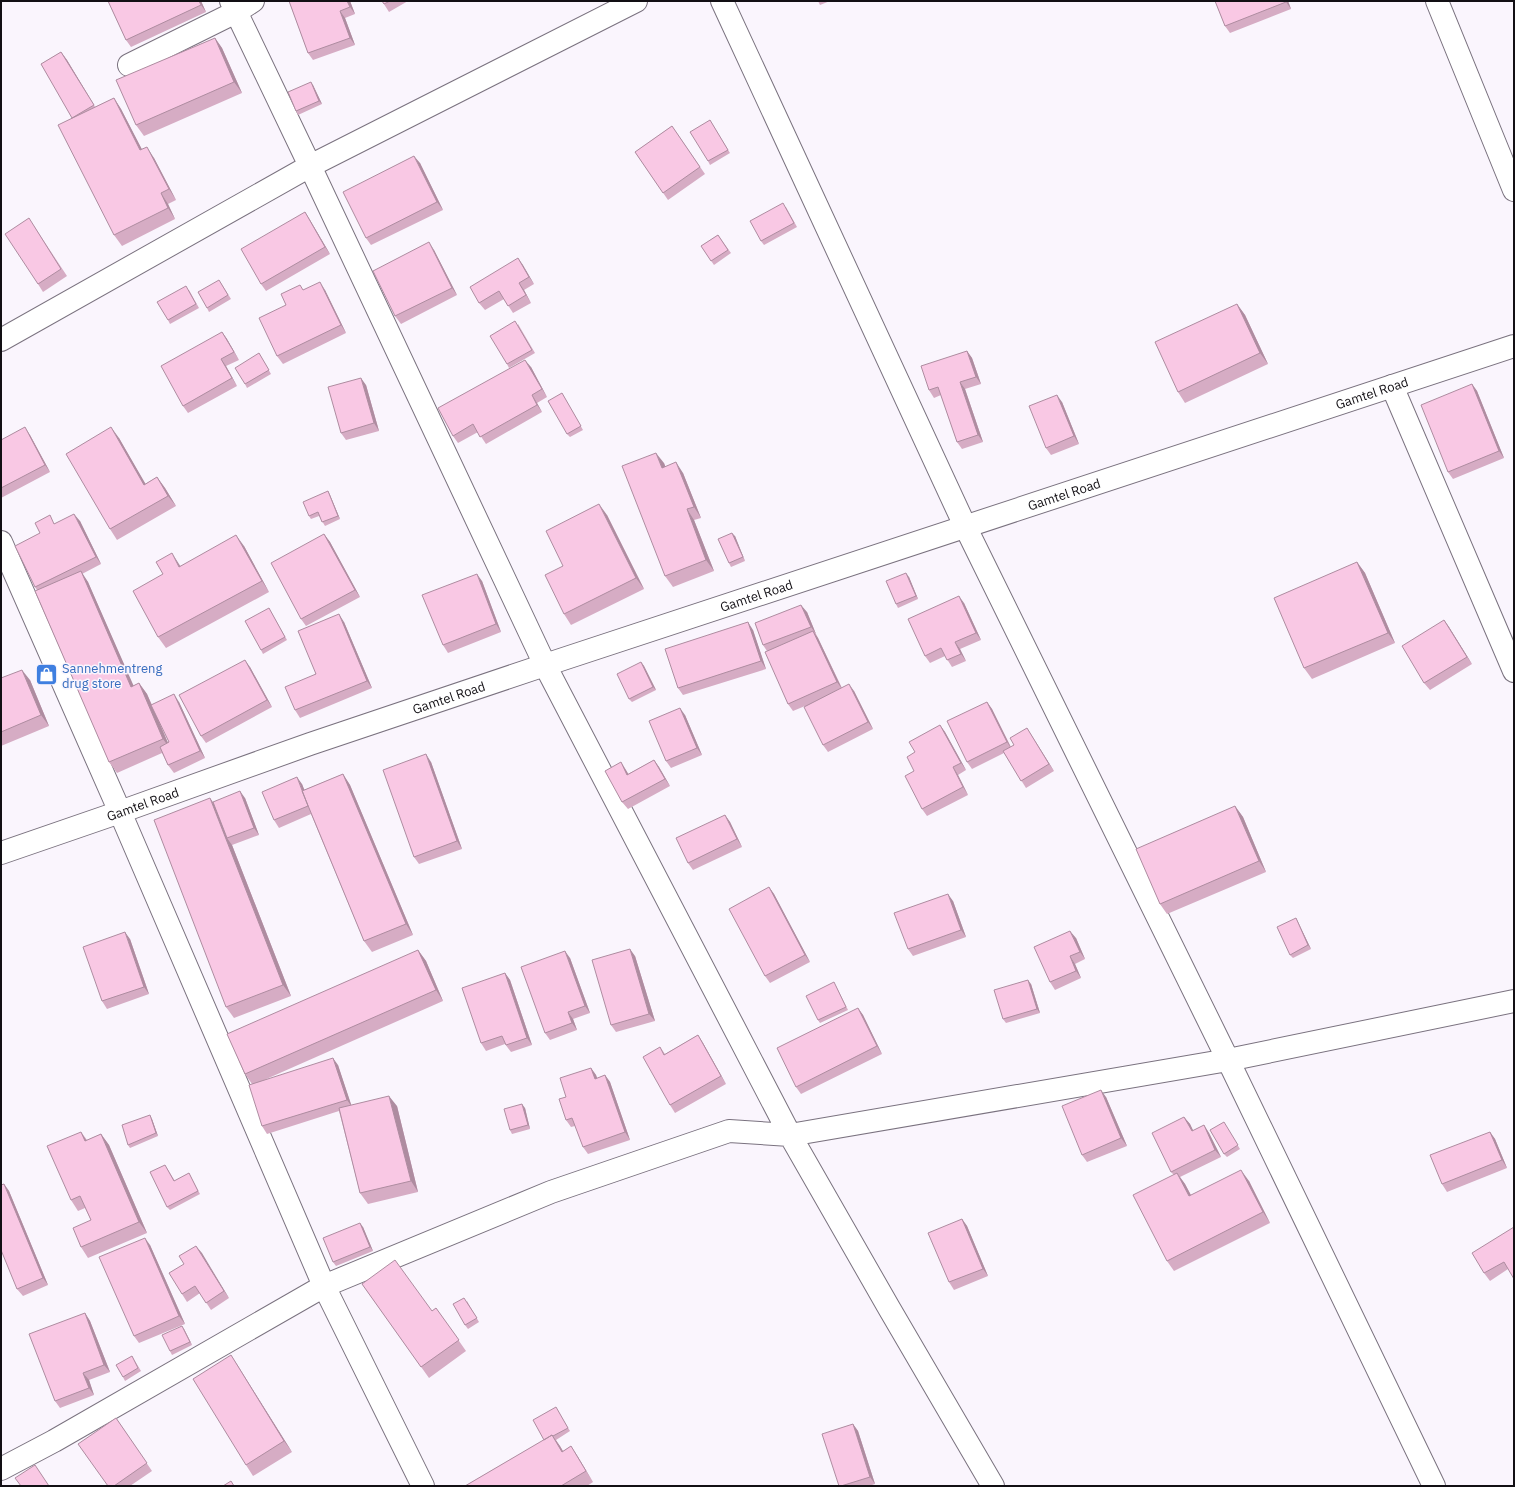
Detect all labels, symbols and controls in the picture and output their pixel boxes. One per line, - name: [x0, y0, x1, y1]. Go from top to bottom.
- street label: Gamtel Road: [1333, 373, 1410, 413]
- street label: Gamtel Road: [1026, 475, 1103, 514]
- street label: Gamtel Road: [718, 576, 795, 616]
- place label: Sannehmentreng drug store: [62, 660, 162, 692]
- shop icon: Sannehmentreng drug store: [33, 662, 59, 688]
- street label: Gamtel Road: [410, 678, 487, 718]
- street label: Gamtel Road: [104, 784, 181, 825]

